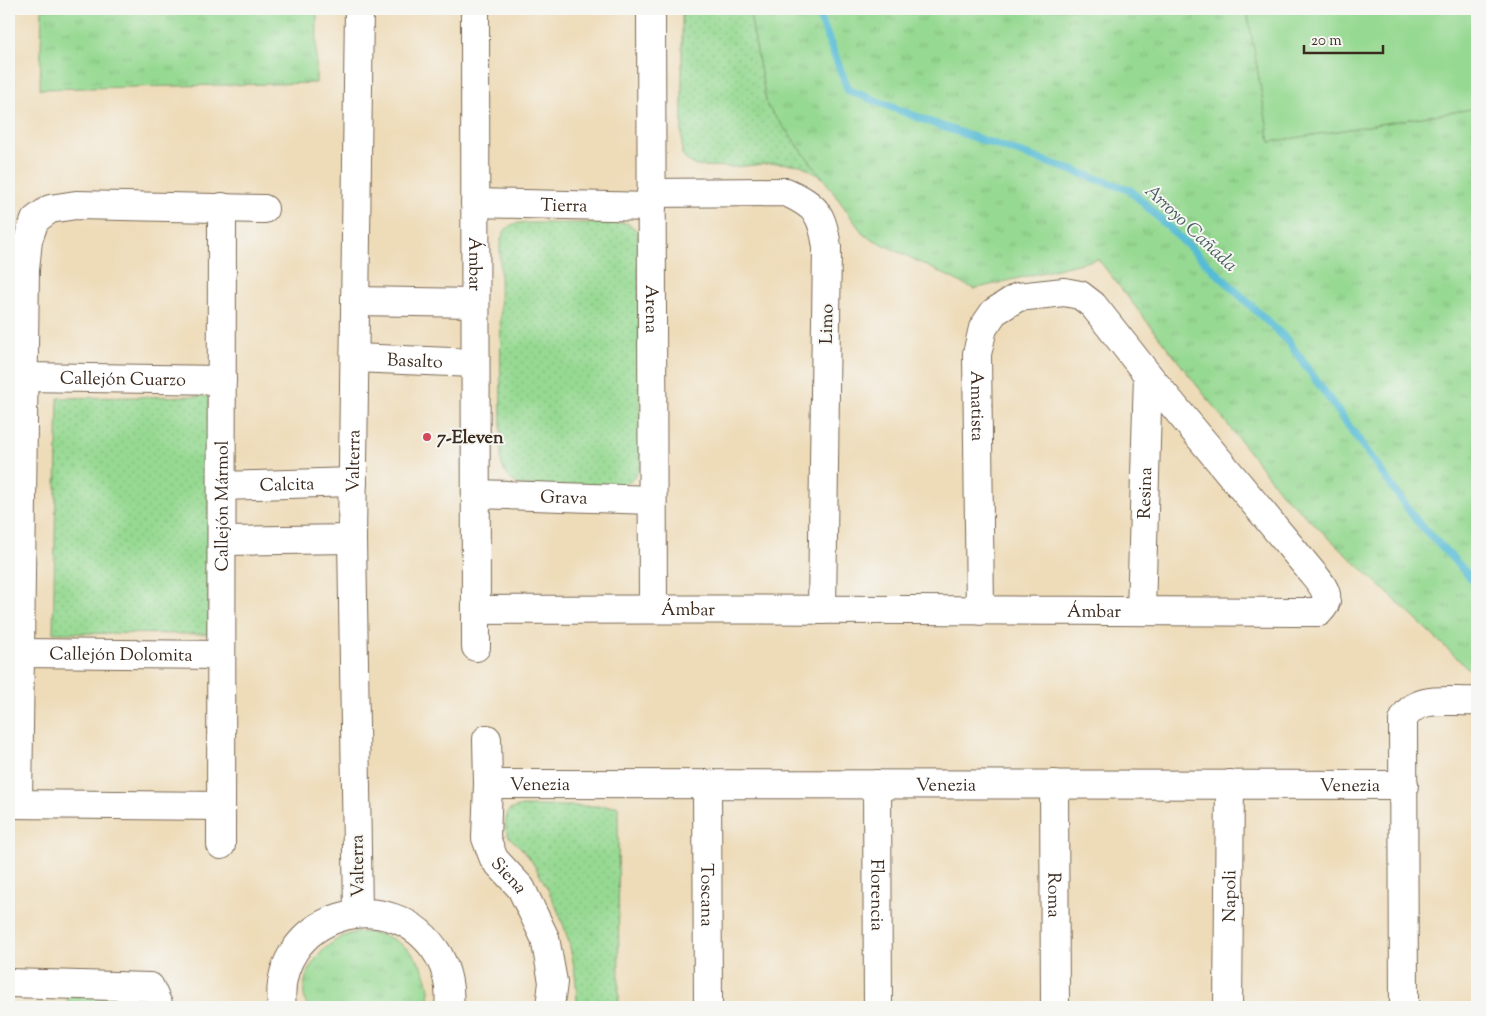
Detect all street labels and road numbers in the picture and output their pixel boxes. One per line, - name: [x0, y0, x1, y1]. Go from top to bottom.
- street label: Tierra: [540, 193, 588, 221]
- street label: Ámbar: [460, 237, 486, 291]
- street label: Arena: [637, 285, 663, 333]
- street label: Limo: [815, 303, 841, 345]
- street label: Basalto: [386, 348, 443, 377]
- street label: Callejón Cuarzo: [60, 367, 186, 394]
- street label: Amatista: [962, 371, 989, 441]
- street label: Valterra: [342, 429, 368, 493]
- street label: Callejón Mármol: [210, 441, 237, 571]
- street label: Resina: [1133, 467, 1160, 519]
- street label: Calcita: [259, 472, 315, 500]
- street label: Grava: [540, 485, 588, 513]
- street label: Ámbar: [661, 598, 715, 624]
- street label: Ámbar: [1067, 600, 1121, 626]
- street label: Callejón Dolomita: [49, 642, 193, 670]
- street label: Venezia: [510, 773, 570, 799]
- street label: Venezia: [916, 773, 976, 800]
- street label: Venezia: [1320, 774, 1380, 800]
- street label: Valterra: [345, 834, 373, 898]
- street label: Siena: [484, 852, 533, 898]
- street label: Florencia: [862, 859, 889, 931]
- street label: Toscana: [692, 863, 719, 927]
- street label: Napoli: [1218, 870, 1244, 922]
- street label: Roma: [1039, 872, 1066, 918]

